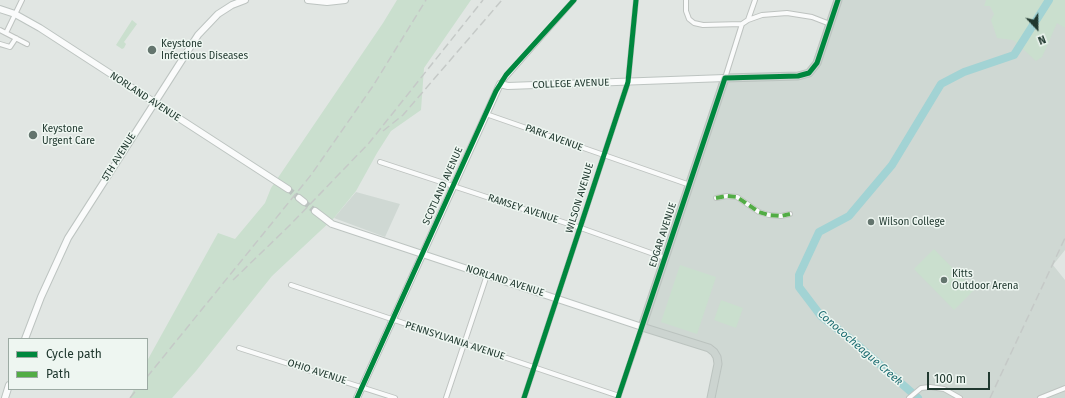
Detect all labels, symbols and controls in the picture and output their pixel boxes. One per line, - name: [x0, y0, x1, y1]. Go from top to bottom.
- north arrow: [1017, 8, 1057, 48]
- text: N: [1036, 32, 1048, 47]
- place label: Keystone Infectious Diseases: [161, 38, 248, 62]
- marker: Keystone Infectious Diseases: [146, 44, 158, 56]
- street label: NORLAND AVENUE: [107, 70, 183, 124]
- street label: COLLEGE AVENUE: [532, 77, 610, 91]
- street label: PARK AVENUE: [523, 122, 585, 154]
- place label: Keystone Urgent Care: [42, 123, 95, 146]
- marker: Keystone Urgent Care: [27, 129, 39, 141]
- street label: 5TH AVENUE: [99, 131, 139, 183]
- street label: SCOTLAND AVENUE: [420, 145, 466, 227]
- street label: WILSON AVENUE: [564, 161, 596, 235]
- street label: RAMSEY AVENUE: [486, 192, 560, 226]
- street label: EDGAR AVENUE: [647, 201, 679, 269]
- place label: Wilson College: [879, 216, 945, 228]
- marker: Wilson College: [866, 217, 876, 227]
- street label: NORLAND AVENUE: [464, 263, 546, 299]
- place label: Kitts Outdoor Arena: [952, 268, 1018, 292]
- marker: Kitts Outdoor Arena: [939, 275, 949, 285]
- water label: Conococheague Creek: [815, 308, 905, 388]
- street label: PENNSYLVANIA AVENUE: [404, 319, 506, 363]
- legend: [8, 338, 148, 390]
- text: Cycle path: [46, 347, 102, 361]
- street label: OHIO AVENUE: [286, 357, 348, 387]
- scale bar: [929, 364, 992, 390]
- text: Path: [46, 367, 70, 381]
- text: 100 m: [934, 372, 966, 386]

